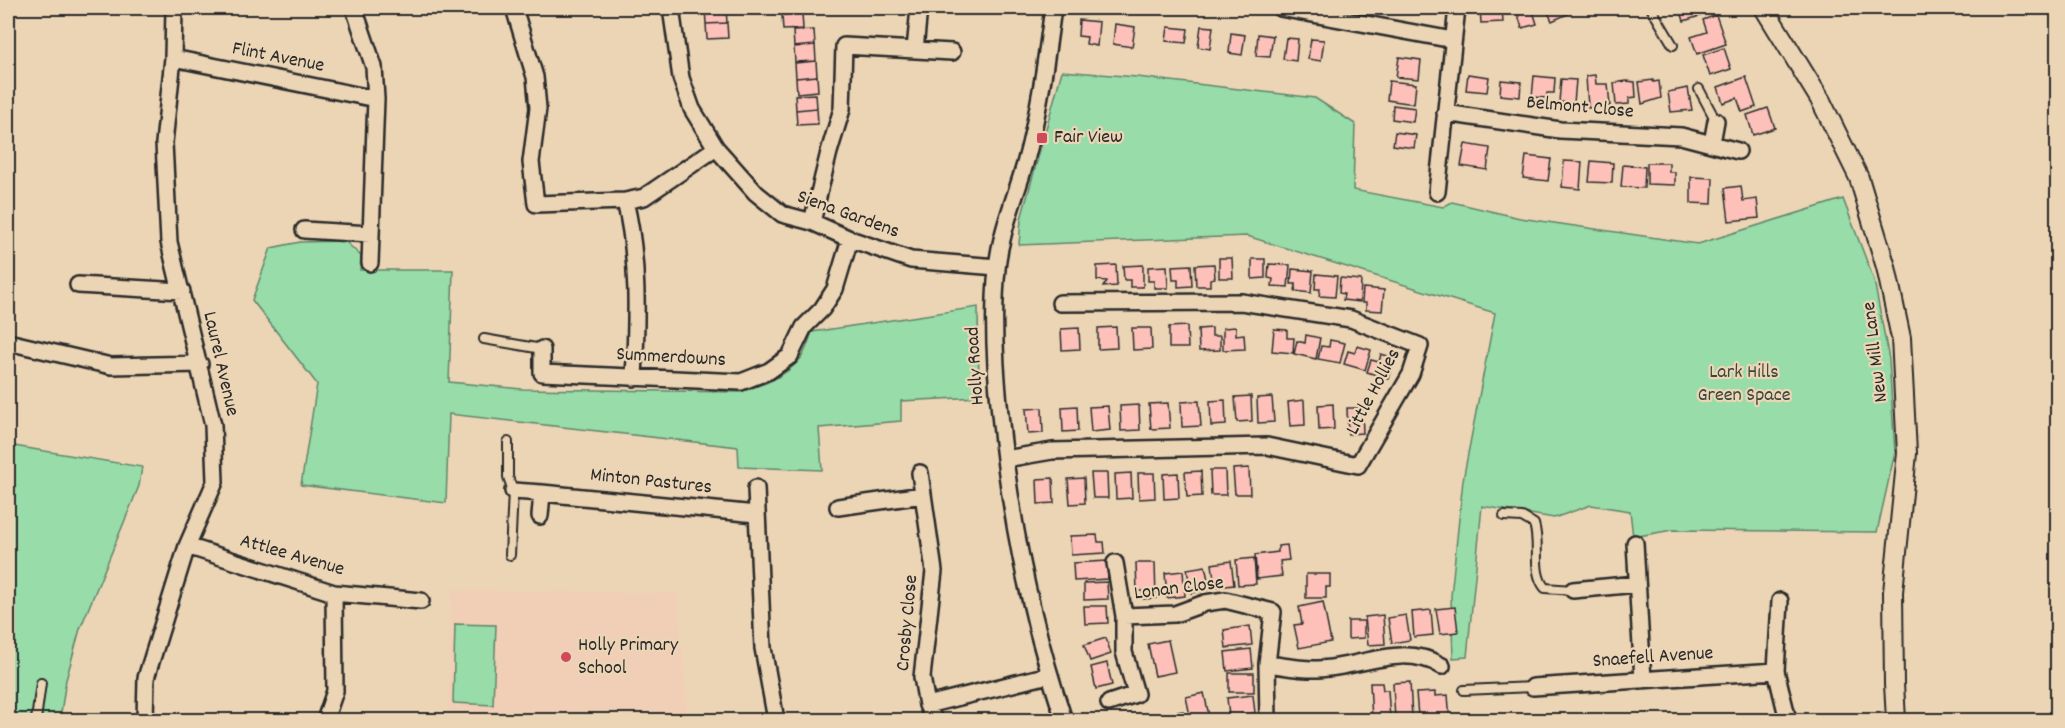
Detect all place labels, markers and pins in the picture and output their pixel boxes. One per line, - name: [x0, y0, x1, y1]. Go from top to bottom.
- place label: Fair View: [1054, 124, 1123, 152]
- marker: Fair View: [1035, 131, 1049, 145]
- place label: Holly Primary School: [578, 632, 679, 683]
- marker: Holly Primary School: [559, 650, 573, 664]

